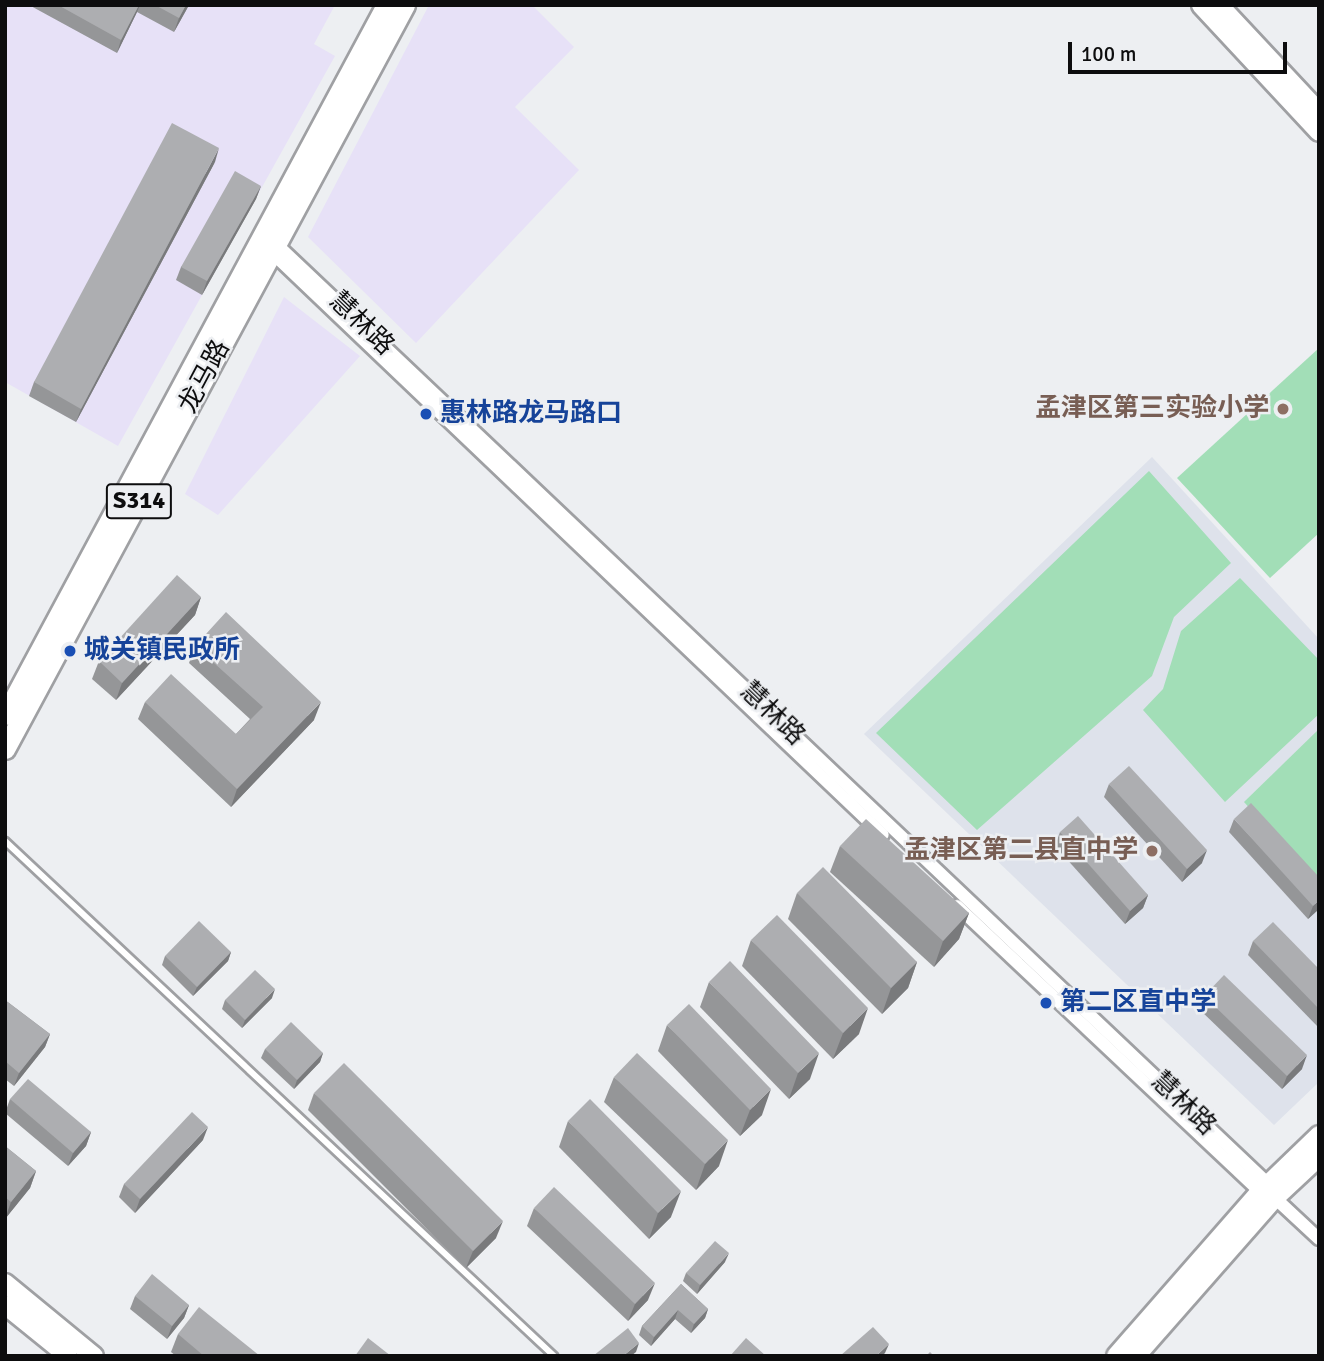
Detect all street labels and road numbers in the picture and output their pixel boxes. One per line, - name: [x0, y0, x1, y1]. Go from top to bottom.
- street label: 慧林路: [322, 286, 400, 362]
- street label: 龙马路: [173, 335, 237, 419]
- road number: S314: [106, 480, 172, 522]
- street label: 慧林路: [733, 676, 811, 752]
- street label: 慧林路: [1144, 1066, 1222, 1142]

